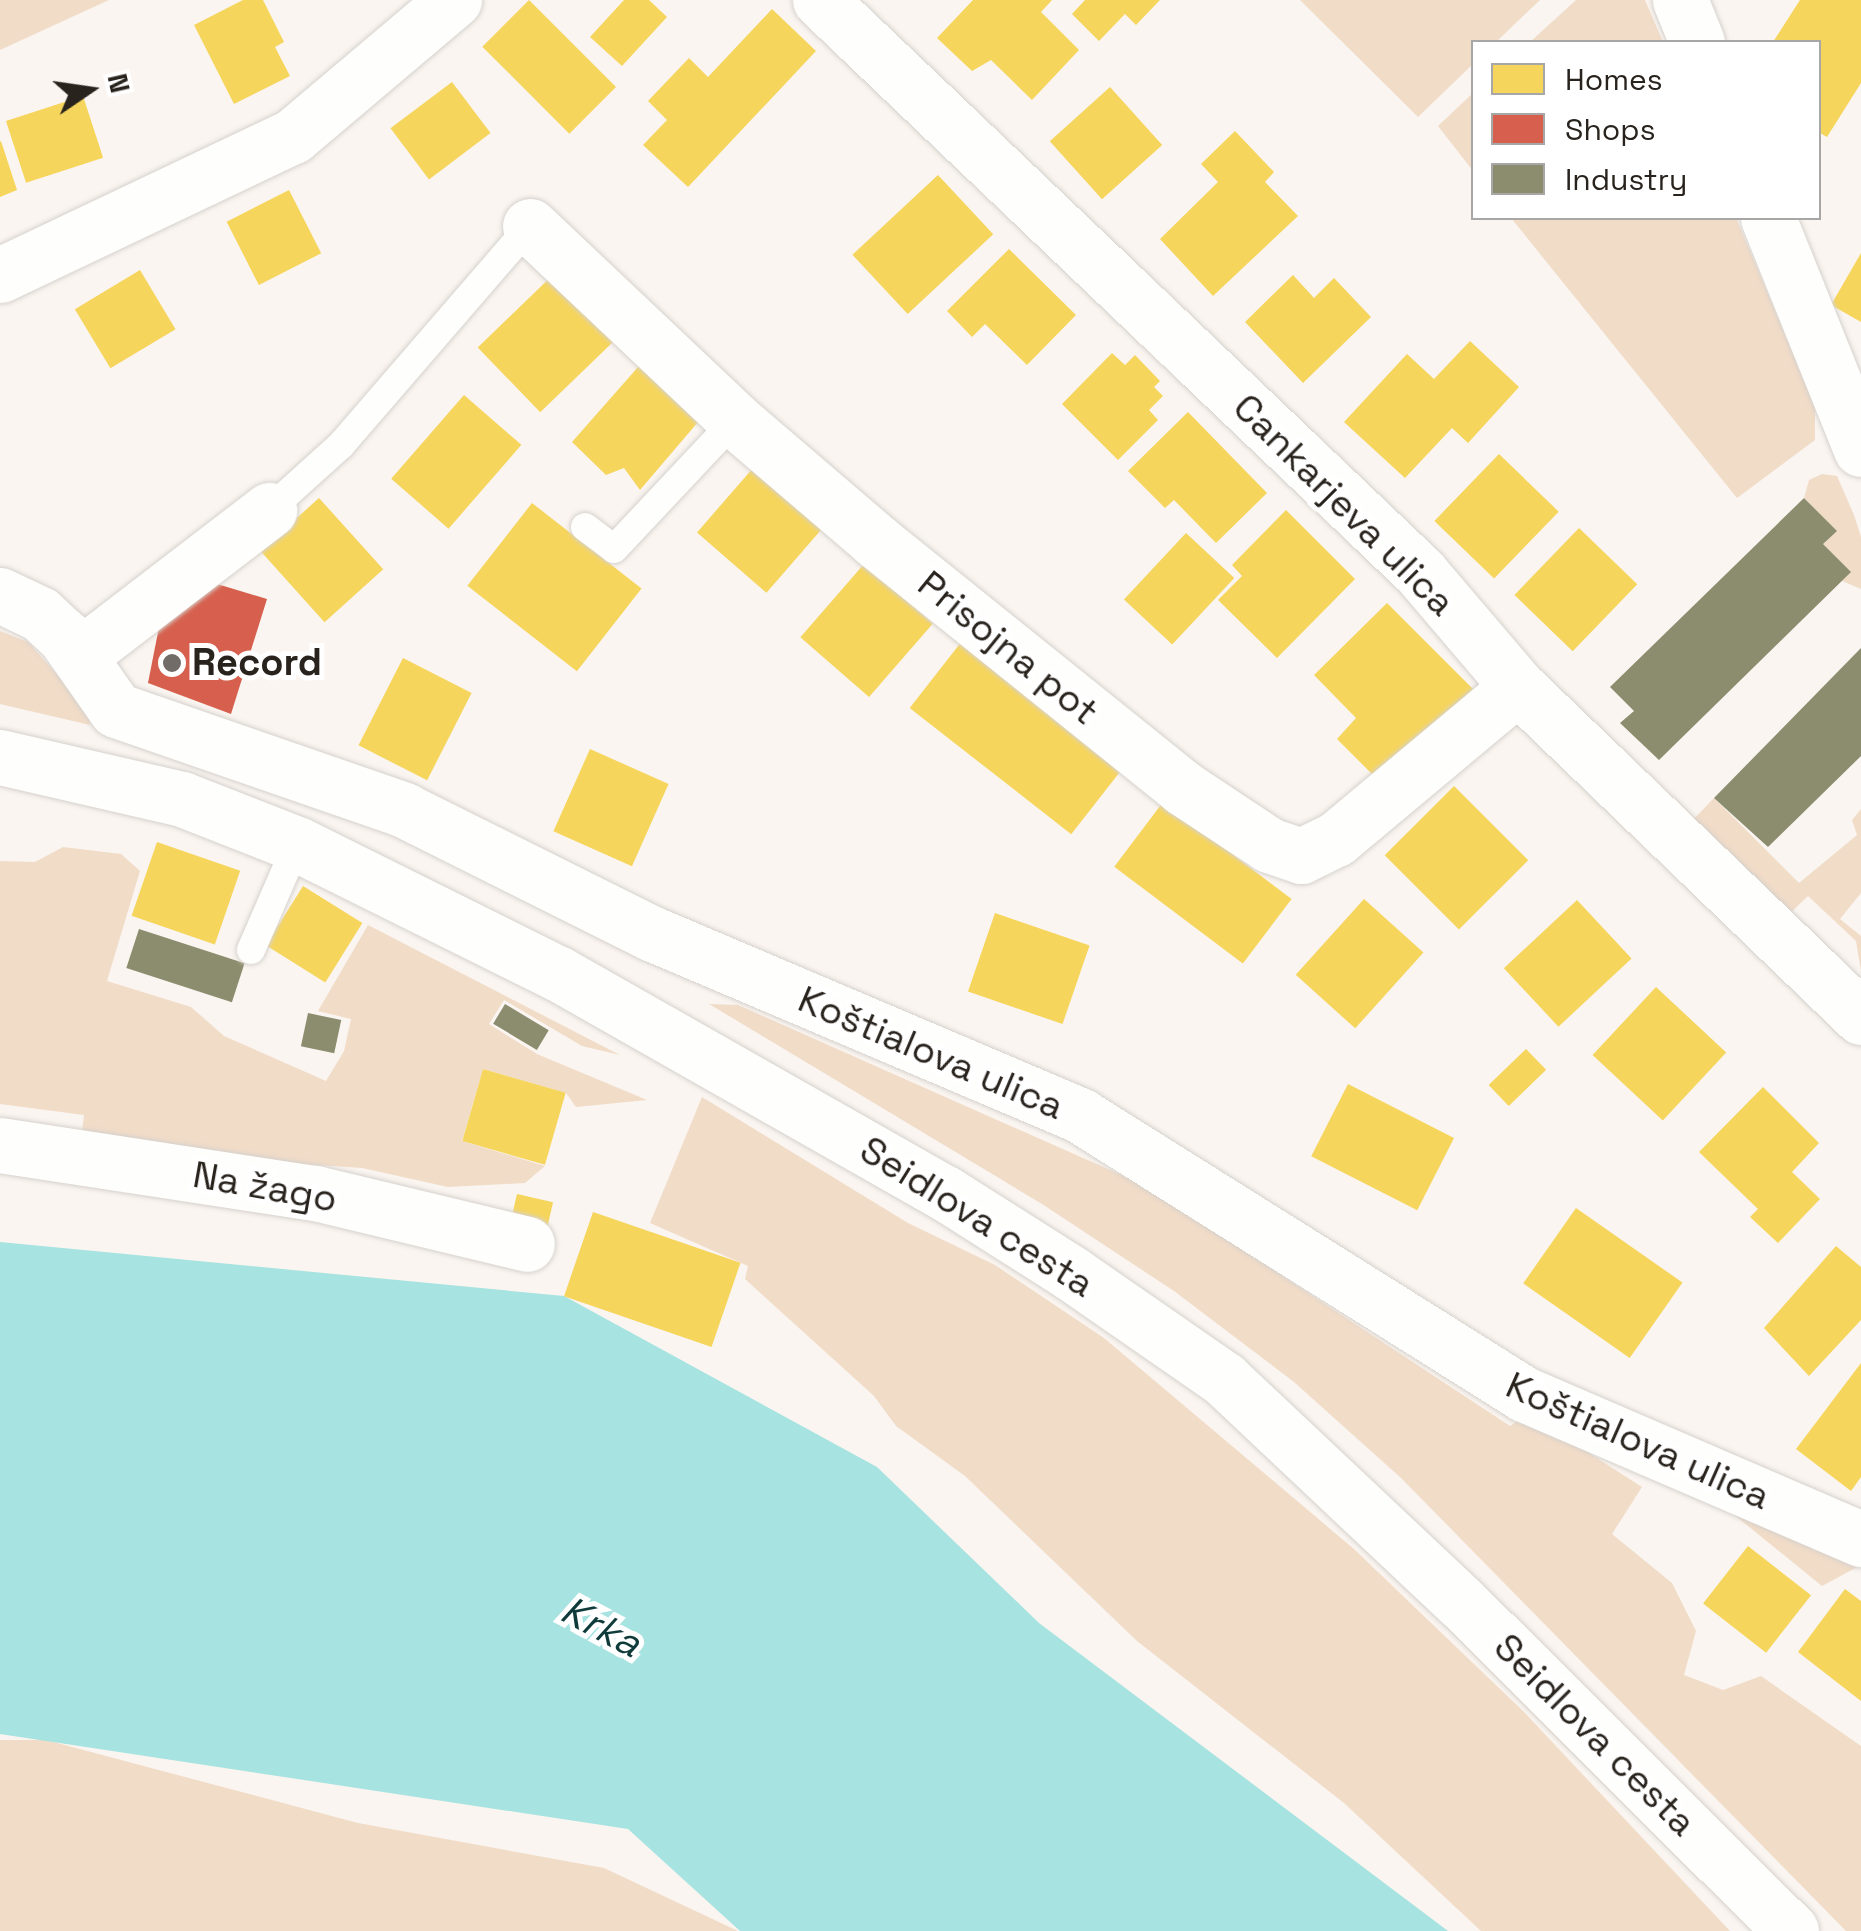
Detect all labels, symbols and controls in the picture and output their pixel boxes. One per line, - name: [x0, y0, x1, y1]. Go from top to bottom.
- north arrow: [40, 40, 140, 140]
- legend: [1471, 40, 1821, 220]
- text: Homes: [1565, 60, 1663, 99]
- text: N: [100, 70, 139, 96]
- text: Shops: [1565, 110, 1655, 149]
- text: Industry: [1565, 160, 1687, 199]
- street label: Cankarjeva ulica: [1224, 385, 1464, 625]
- street label: Prisojna pot: [909, 561, 1107, 735]
- place label: Record: [192, 640, 322, 686]
- marker: Record: [161, 652, 183, 674]
- street label: Koštialova ulica: [791, 977, 1071, 1129]
- street label: Seidlova cesta: [852, 1127, 1102, 1307]
- street label: Na žago: [189, 1152, 341, 1222]
- street label: Koštialova ulica: [1499, 1362, 1777, 1520]
- water label: Krka: [553, 1586, 649, 1668]
- street label: Seidlova cesta: [1484, 1624, 1706, 1846]

